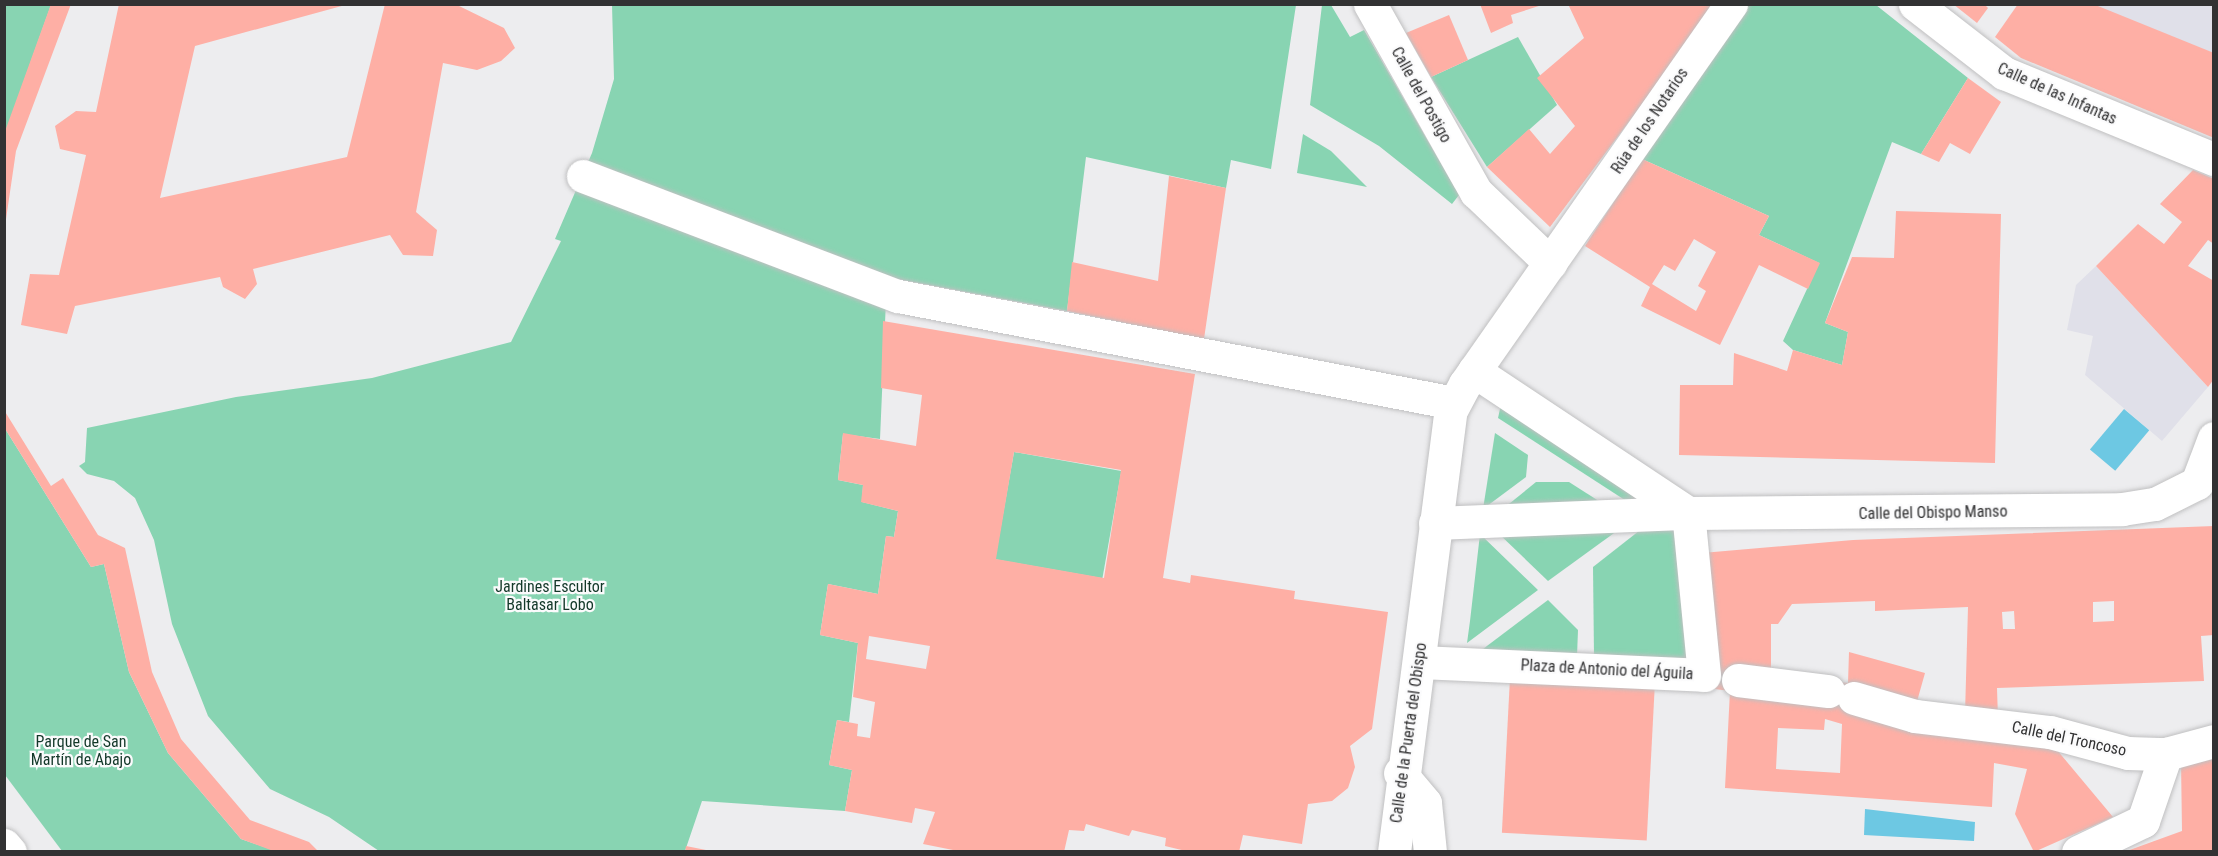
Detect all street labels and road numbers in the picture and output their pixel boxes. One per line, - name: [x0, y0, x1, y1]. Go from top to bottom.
- street label: Calle del Postigo: [1387, 44, 1455, 146]
- street label: Calle de las Infantas: [1994, 59, 2120, 129]
- street label: Rúa de los Notarios: [1607, 64, 1693, 178]
- street label: Calle del Obispo Manso: [1858, 502, 2008, 524]
- street label: Calle de la Puerta del Obispo: [1387, 642, 1431, 824]
- street label: Plaza de Antonio del Águila: [1520, 656, 1694, 684]
- street label: Calle del Troncoso: [2010, 717, 2128, 761]

